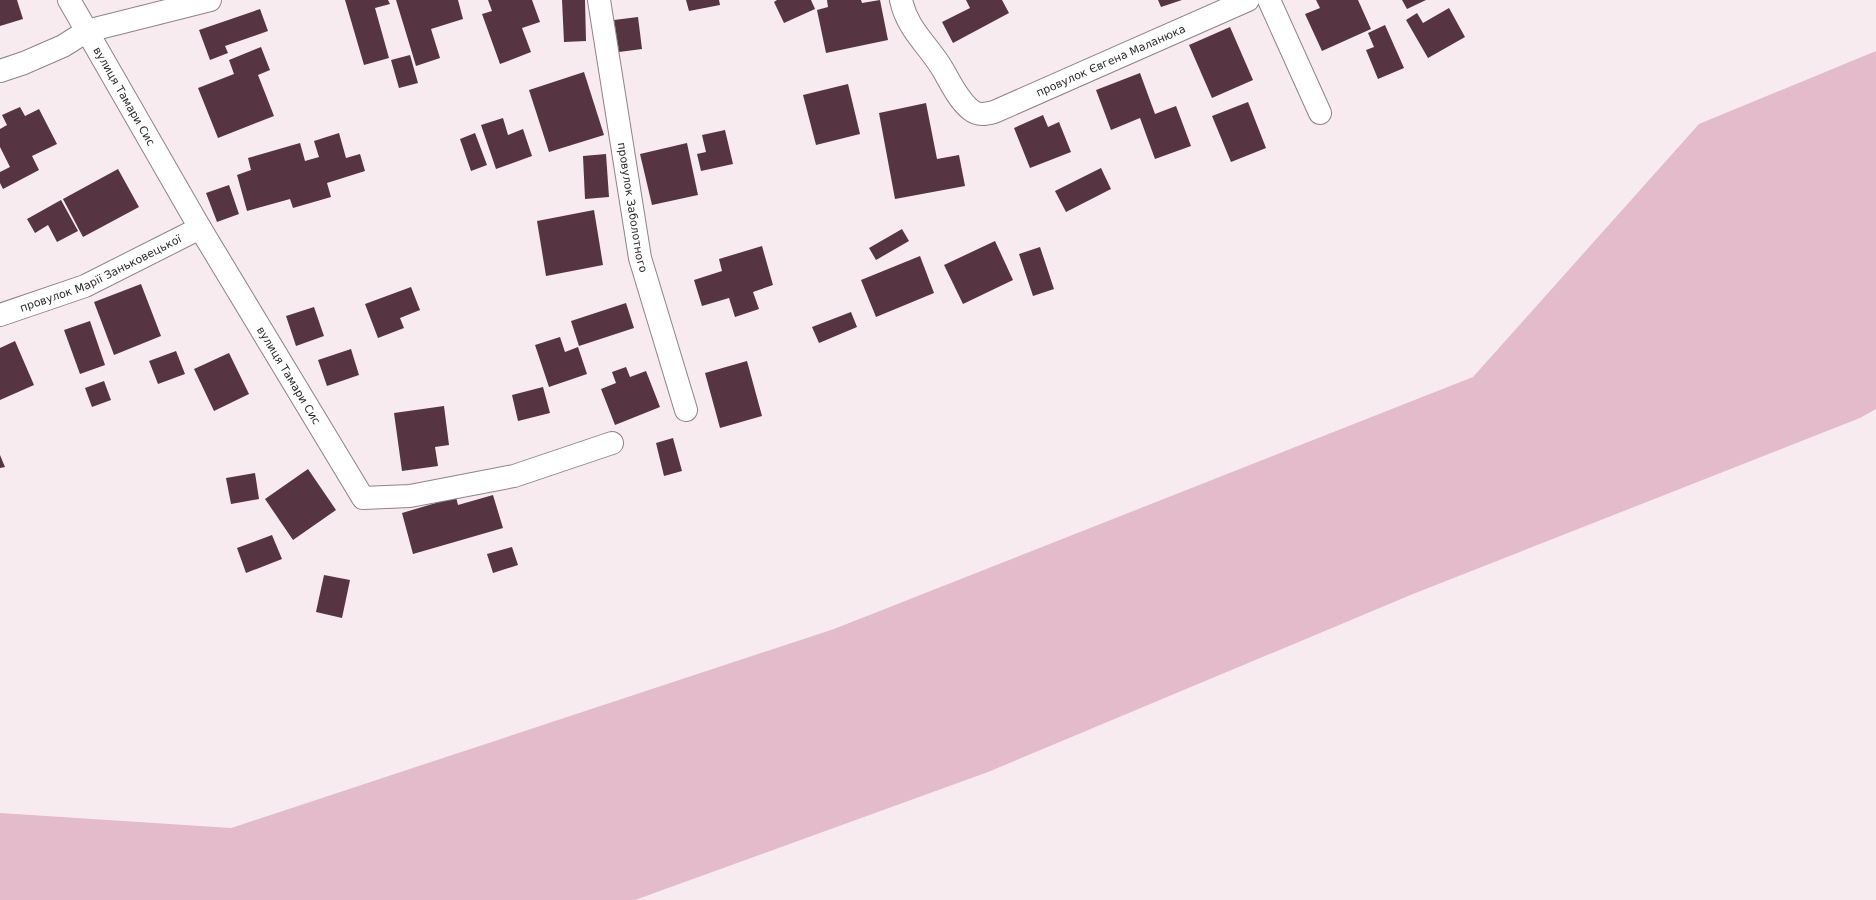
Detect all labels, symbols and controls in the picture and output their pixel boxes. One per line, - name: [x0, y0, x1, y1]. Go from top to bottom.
- street label: провулок Євгена Маланюка: [1034, 22, 1188, 100]
- street label: вулиця Тамари Сис: [90, 45, 157, 148]
- street label: провулок Заболотного: [615, 141, 650, 274]
- street label: провулок Марії Заньковецької: [18, 232, 184, 315]
- street label: вулиця Тамари Сис: [254, 324, 323, 427]

